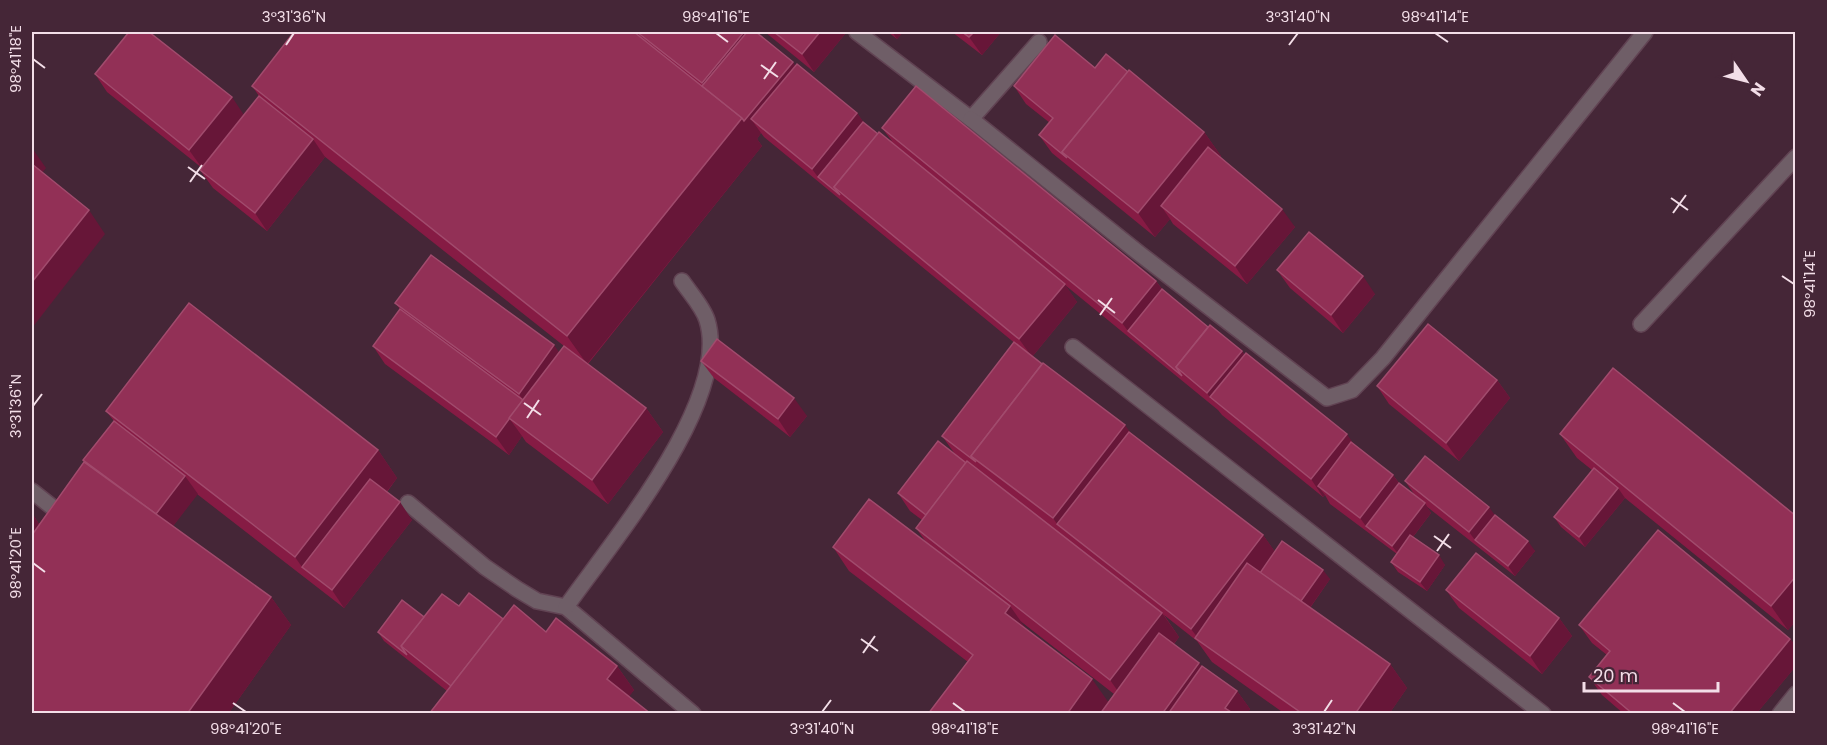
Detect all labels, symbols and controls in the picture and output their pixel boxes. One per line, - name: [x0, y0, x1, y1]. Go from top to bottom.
- text: 3°31'36"N: [262, 6, 326, 27]
- text: 98°41'16"E: [682, 6, 750, 27]
- text: 3°31'40"N: [1266, 6, 1330, 27]
- text: 98°41'14"E: [1401, 6, 1469, 27]
- text: 98°41'18"E: [5, 25, 26, 93]
- north arrow: [1716, 51, 1776, 111]
- text: N: [1745, 78, 1771, 101]
- text: 98°41'14"E: [1799, 250, 1820, 318]
- text: 3°31'36"N: [5, 374, 26, 438]
- text: 98°41'20"E: [5, 527, 26, 599]
- scale bar: [1584, 655, 1718, 693]
- text: 20 m: [1593, 663, 1638, 688]
- text: 98°41'20"E: [210, 718, 282, 739]
- text: 3°31'40"N: [790, 718, 854, 739]
- text: 98°41'18"E: [931, 718, 999, 739]
- text: 3°31'42"N: [1292, 718, 1356, 739]
- text: 98°41'16"E: [1651, 718, 1719, 739]

